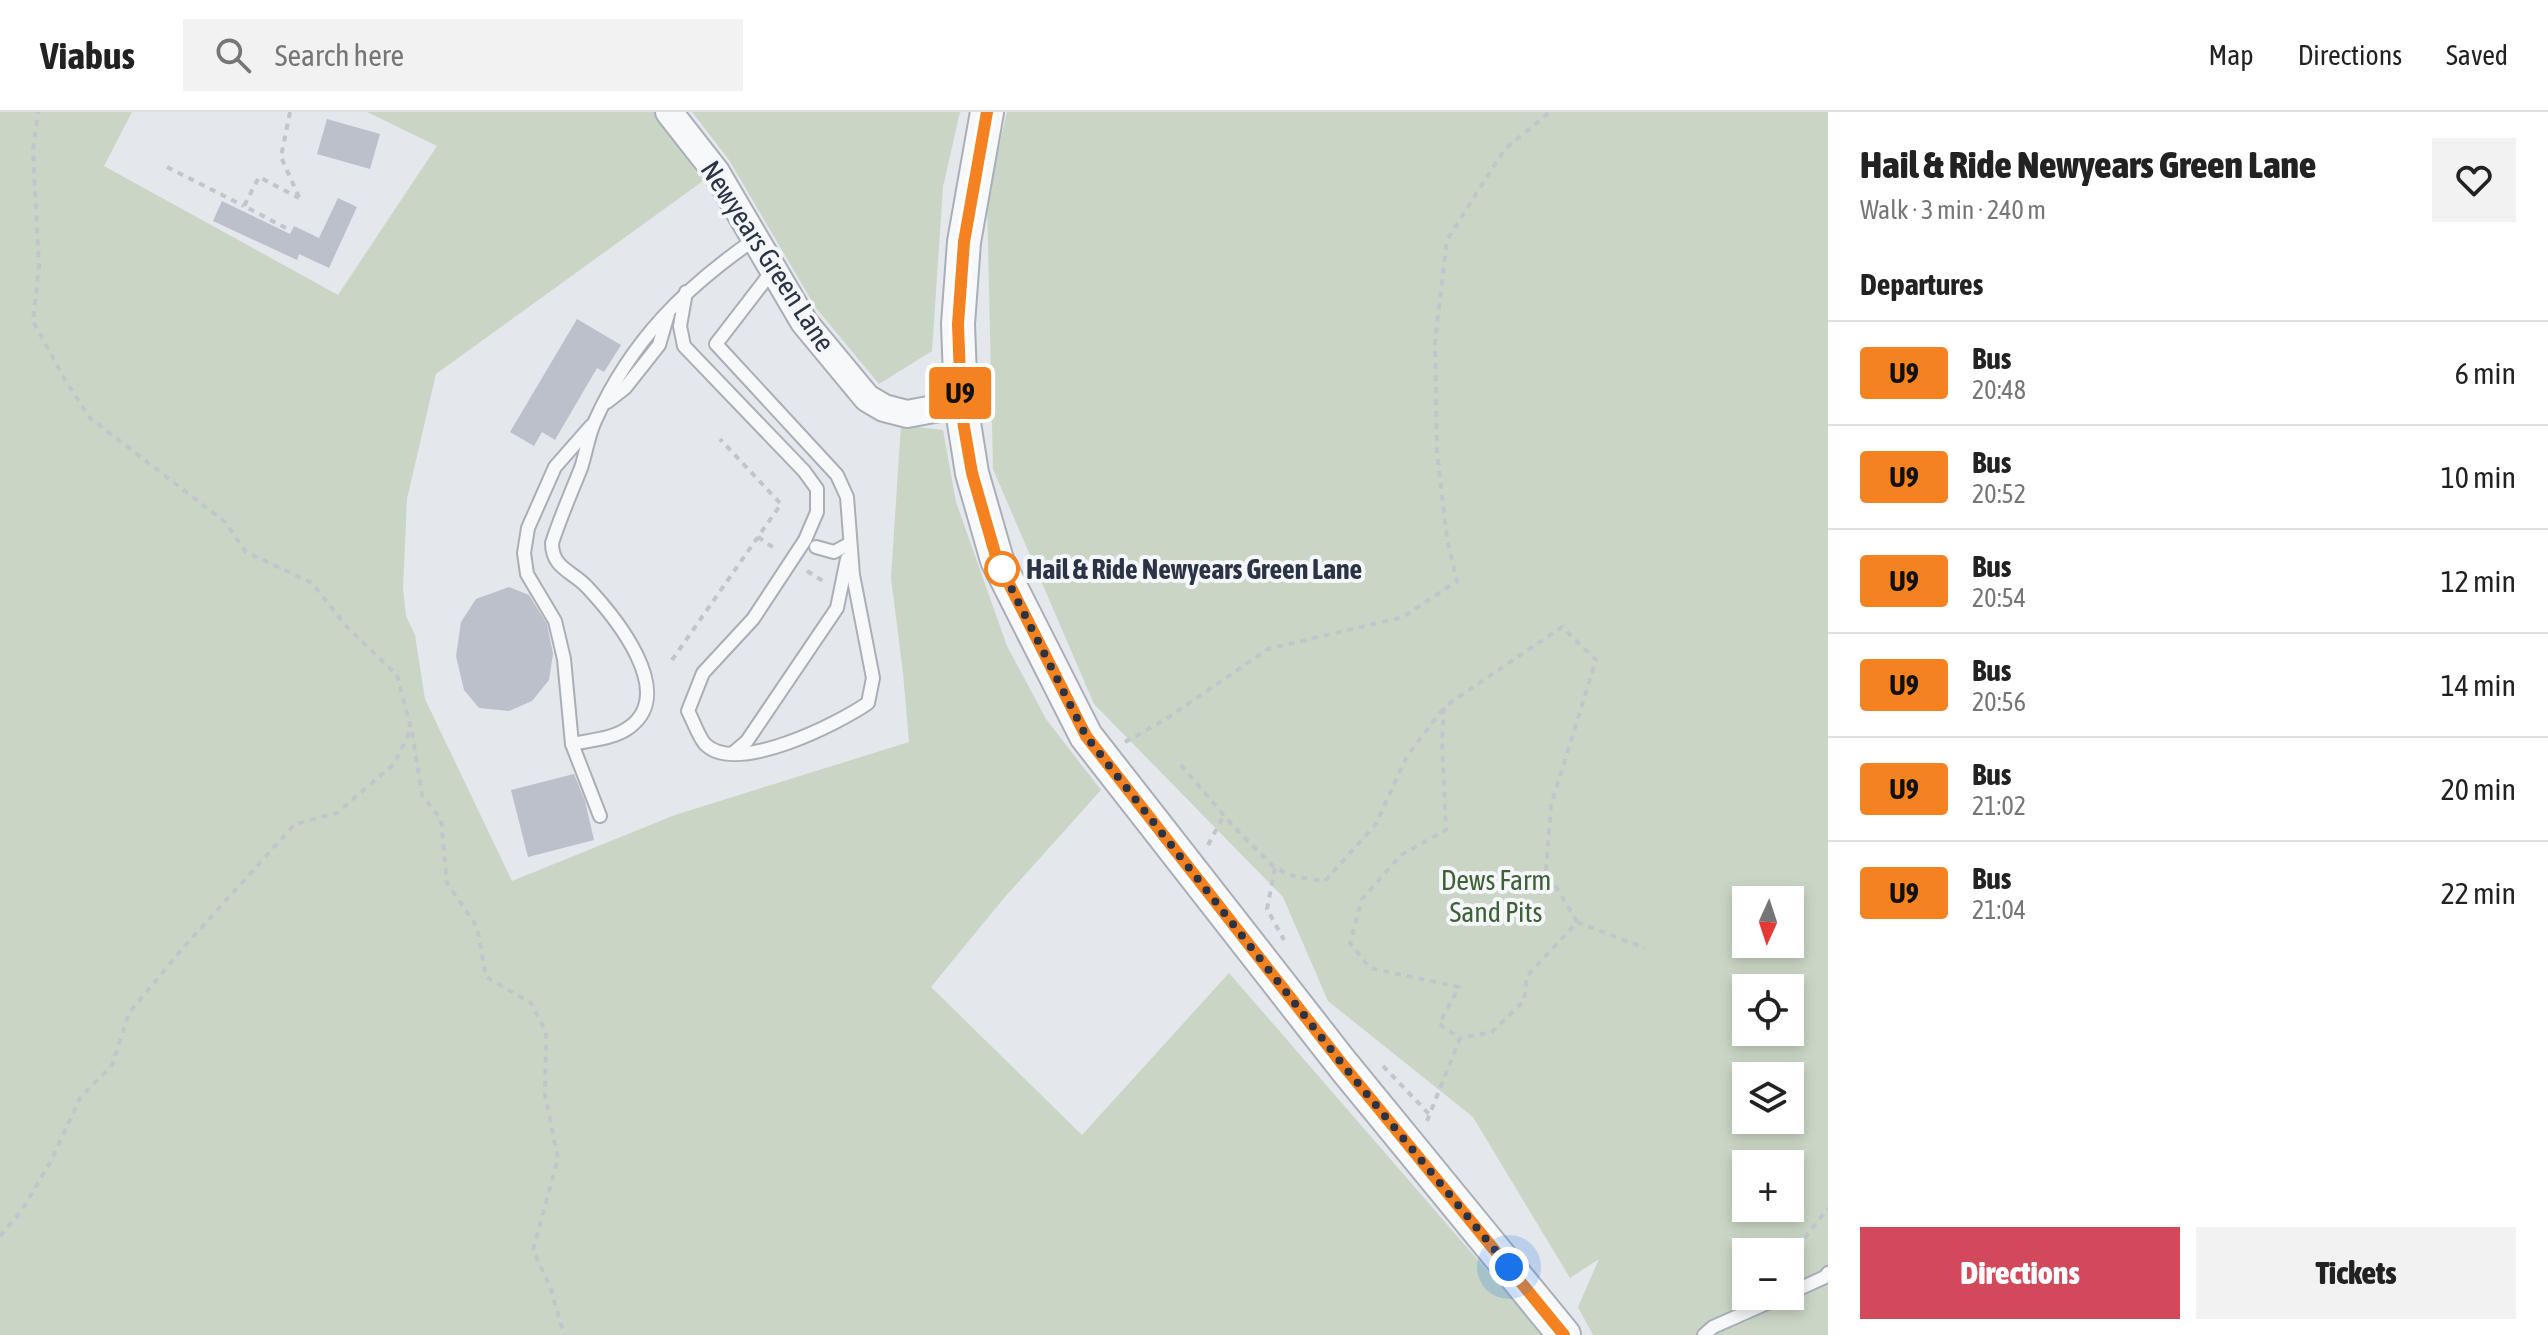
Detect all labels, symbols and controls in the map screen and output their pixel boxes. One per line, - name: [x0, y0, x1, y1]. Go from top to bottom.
- search box: [183, 19, 743, 91]
- icon: search: [211, 33, 255, 77]
- text: Viabus: [40, 34, 135, 77]
- text: Search here: [275, 38, 404, 72]
- text: Map: [2209, 39, 2254, 71]
- text: Directions: [2298, 39, 2402, 71]
- text: Saved: [2446, 39, 2508, 71]
- button: heart: [2432, 138, 2516, 222]
- text: Hail & Ride Newyears Green Lane: [1860, 143, 2316, 186]
- street label: Newyears Green Lane: [695, 155, 841, 357]
- text: Walk · 3 min · 240 m: [1860, 195, 2046, 225]
- text: Departures: [1860, 267, 1983, 301]
- text: Bus: [1972, 341, 2011, 375]
- text: 6 min: [2455, 356, 2516, 390]
- text: U9: [1889, 357, 1919, 389]
- line badge: U9: [924, 367, 996, 419]
- text: 20:48: [1972, 375, 2026, 405]
- text: U9: [945, 377, 975, 409]
- text: Bus: [1972, 445, 2011, 479]
- text: 10 min: [2441, 460, 2516, 494]
- text: U9: [1889, 461, 1919, 493]
- text: 20:52: [1972, 479, 2026, 509]
- text: Bus: [1972, 549, 2011, 583]
- marker: Hail & Ride Newyears Green Lane: [985, 552, 1019, 586]
- place label: Hail & Ride Newyears Green Lane: [1026, 553, 1362, 585]
- text: 12 min: [2441, 564, 2516, 598]
- text: U9: [1889, 565, 1919, 597]
- text: 20:54: [1972, 583, 2026, 613]
- text: Bus: [1972, 653, 2011, 687]
- text: 14 min: [2441, 668, 2516, 702]
- text: U9: [1889, 669, 1919, 701]
- text: 20:56: [1972, 687, 2026, 717]
- text: Bus: [1972, 757, 2011, 791]
- text: 20 min: [2441, 772, 2516, 806]
- text: U9: [1889, 773, 1919, 805]
- text: 21:02: [1972, 791, 2026, 821]
- text: Bus: [1972, 861, 2011, 895]
- park label: Dews Farm Sand Pits: [1441, 864, 1551, 928]
- text: 22 min: [2441, 876, 2516, 910]
- text: U9: [1889, 877, 1919, 909]
- north arrow: [1732, 886, 1804, 958]
- map controls: [1732, 886, 1804, 1310]
- text: 21:04: [1972, 895, 2026, 925]
- button: locate: [1732, 974, 1804, 1046]
- button: layers: [1732, 1062, 1804, 1134]
- button: +: [1732, 1150, 1804, 1222]
- button: Directions: [1860, 1227, 2180, 1319]
- button: Tickets: [2196, 1227, 2516, 1319]
- button: −: [1732, 1238, 1804, 1310]
- your location: [1489, 1247, 1529, 1287]

